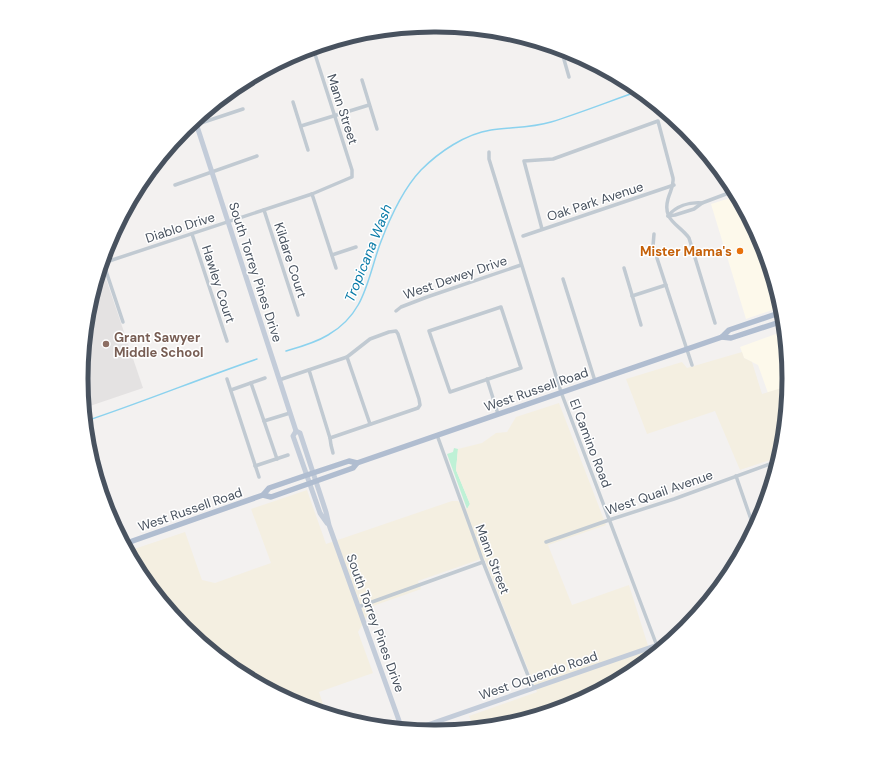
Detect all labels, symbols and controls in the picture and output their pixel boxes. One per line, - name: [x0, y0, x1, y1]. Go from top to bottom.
- street label: Mann Street: [323, 72, 362, 147]
- street label: Oak Park Avenue: [545, 178, 646, 225]
- street label: South Torrey Pines Drive: [225, 200, 286, 344]
- water label: Tropicana Wash: [340, 201, 396, 305]
- street label: Diablo Drive: [143, 208, 217, 247]
- street label: Kildare Court: [270, 220, 311, 300]
- street label: Hawley Court: [198, 243, 239, 325]
- place label: Mister Mama's: [640, 243, 732, 260]
- marker: Mister Mama's: [735, 246, 745, 256]
- street label: West Dewey Drive: [401, 252, 509, 303]
- place label: Grant Sawyer Middle School: [114, 329, 204, 361]
- marker: Grant Sawyer Middle School: [101, 339, 111, 349]
- street label: West Russell Road: [482, 364, 591, 415]
- street label: El Camino Road: [566, 396, 615, 490]
- street label: West Quail Avenue: [603, 466, 715, 519]
- street label: West Russell Road: [136, 484, 245, 535]
- street label: Mann Street: [471, 522, 514, 596]
- street label: South Torrey Pines Drive: [343, 552, 408, 695]
- street label: West Oquendo Road: [477, 647, 600, 704]

